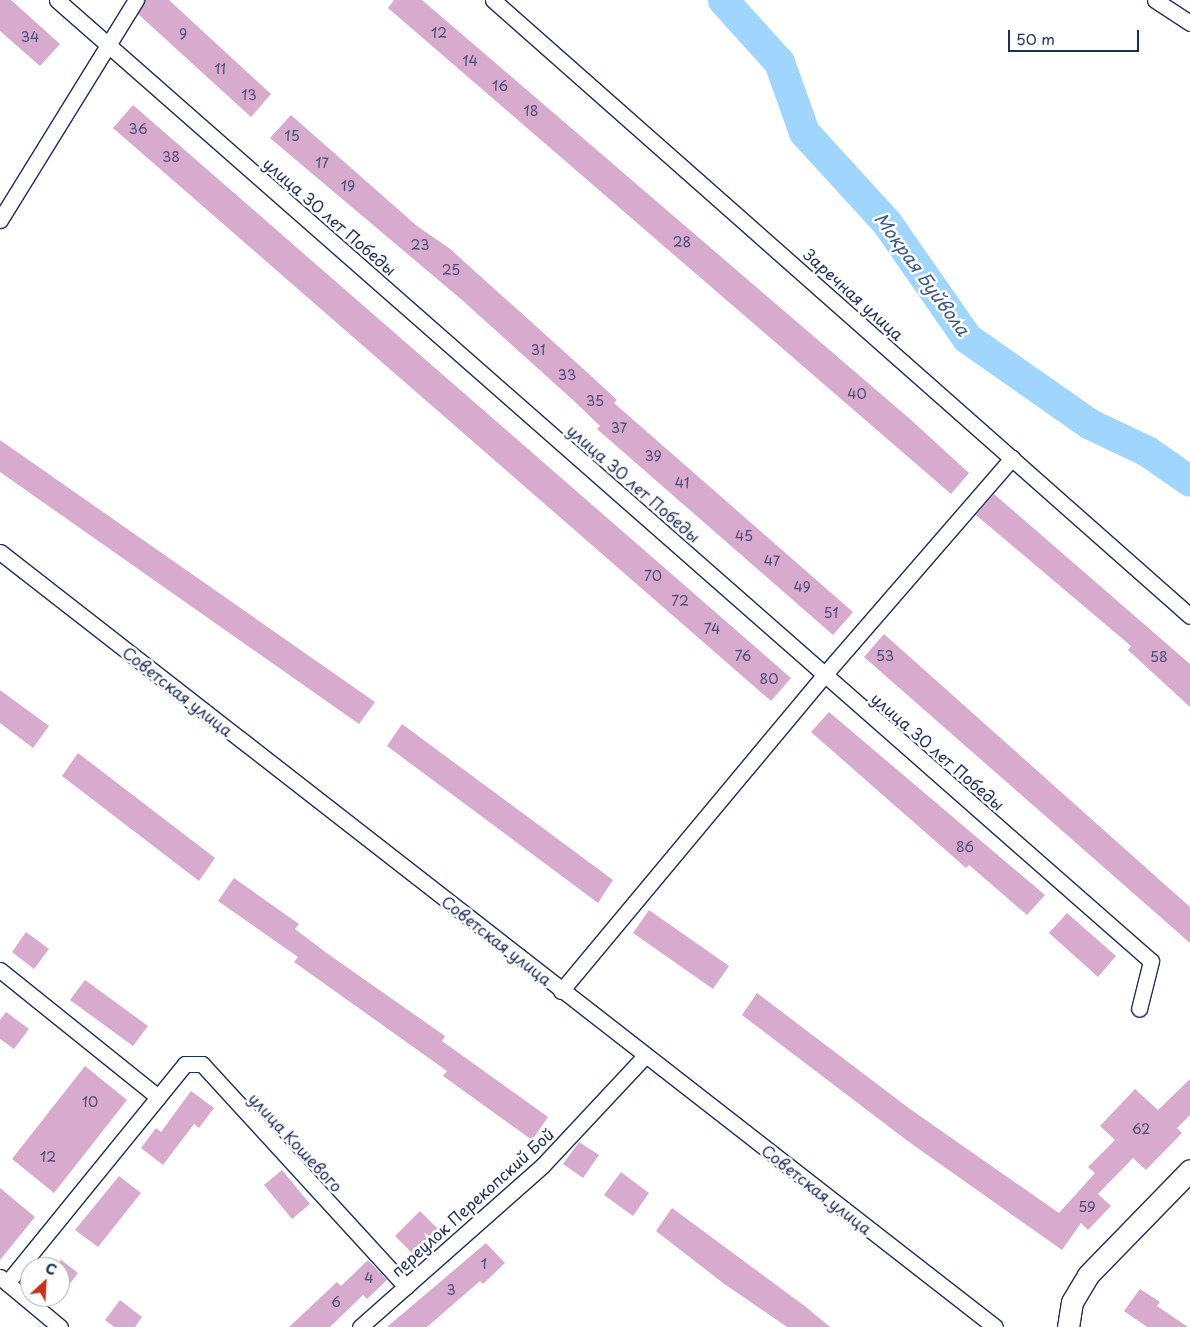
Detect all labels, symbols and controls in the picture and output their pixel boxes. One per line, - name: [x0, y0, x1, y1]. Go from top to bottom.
- scale bar: [1010, 20, 1141, 52]
- house number: 12: [431, 25, 447, 41]
- house number: 9: [179, 26, 187, 42]
- text: 50 m: [1016, 27, 1055, 50]
- house number: 34: [21, 29, 39, 45]
- house number: 14: [462, 53, 478, 69]
- house number: 11: [214, 61, 226, 77]
- house number: 16: [492, 78, 508, 94]
- house number: 13: [241, 87, 257, 103]
- house number: 18: [523, 103, 539, 119]
- house number: 36: [128, 121, 148, 137]
- house number: 15: [284, 128, 300, 144]
- house number: 38: [162, 149, 180, 165]
- street label: улица 30 лет Победы: [259, 153, 401, 279]
- house number: 17: [315, 155, 329, 171]
- house number: 19: [341, 178, 355, 194]
- water label: Мокрая Буйвола: [870, 208, 974, 340]
- house number: 28: [673, 234, 691, 250]
- house number: 23: [411, 237, 429, 253]
- street label: Заречная улица: [800, 244, 908, 344]
- house number: 25: [442, 262, 460, 278]
- house number: 31: [531, 342, 545, 358]
- house number: 33: [558, 367, 576, 383]
- house number: 40: [847, 386, 867, 402]
- house number: 35: [586, 393, 604, 409]
- street label: улица 30 лет Победы: [563, 420, 705, 546]
- house number: 37: [611, 420, 627, 436]
- house number: 39: [644, 448, 662, 464]
- house number: 41: [675, 475, 689, 491]
- house number: 45: [735, 528, 753, 544]
- house number: 47: [764, 553, 780, 569]
- house number: 70: [644, 568, 662, 584]
- house number: 49: [793, 579, 811, 595]
- house number: 72: [671, 593, 689, 609]
- house number: 51: [824, 605, 838, 621]
- house number: 74: [704, 621, 720, 637]
- street label: Советская улица: [119, 642, 237, 740]
- house number: 76: [735, 648, 751, 664]
- house number: 53: [876, 648, 894, 664]
- house number: 58: [1150, 649, 1168, 665]
- house number: 80: [760, 671, 778, 687]
- street label: улица 30 лет Победы: [867, 688, 1009, 814]
- house number: 86: [956, 839, 974, 855]
- street label: Советская улица: [438, 891, 556, 989]
- street label: улица Кошевого: [245, 1088, 347, 1196]
- house number: 10: [82, 1094, 98, 1110]
- house number: 62: [1132, 1121, 1150, 1137]
- street label: переулок Перекопский Бой: [386, 1123, 558, 1281]
- street label: Советская улица: [758, 1140, 876, 1238]
- house number: 12: [40, 1149, 56, 1165]
- house number: 59: [1078, 1199, 1096, 1215]
- house number: 1: [481, 1256, 487, 1272]
- north arrow: [20, 1257, 70, 1307]
- text: С: [42, 1257, 60, 1281]
- house number: 4: [364, 1270, 374, 1286]
- house number: 3: [446, 1282, 456, 1298]
- house number: 6: [331, 1294, 341, 1310]

